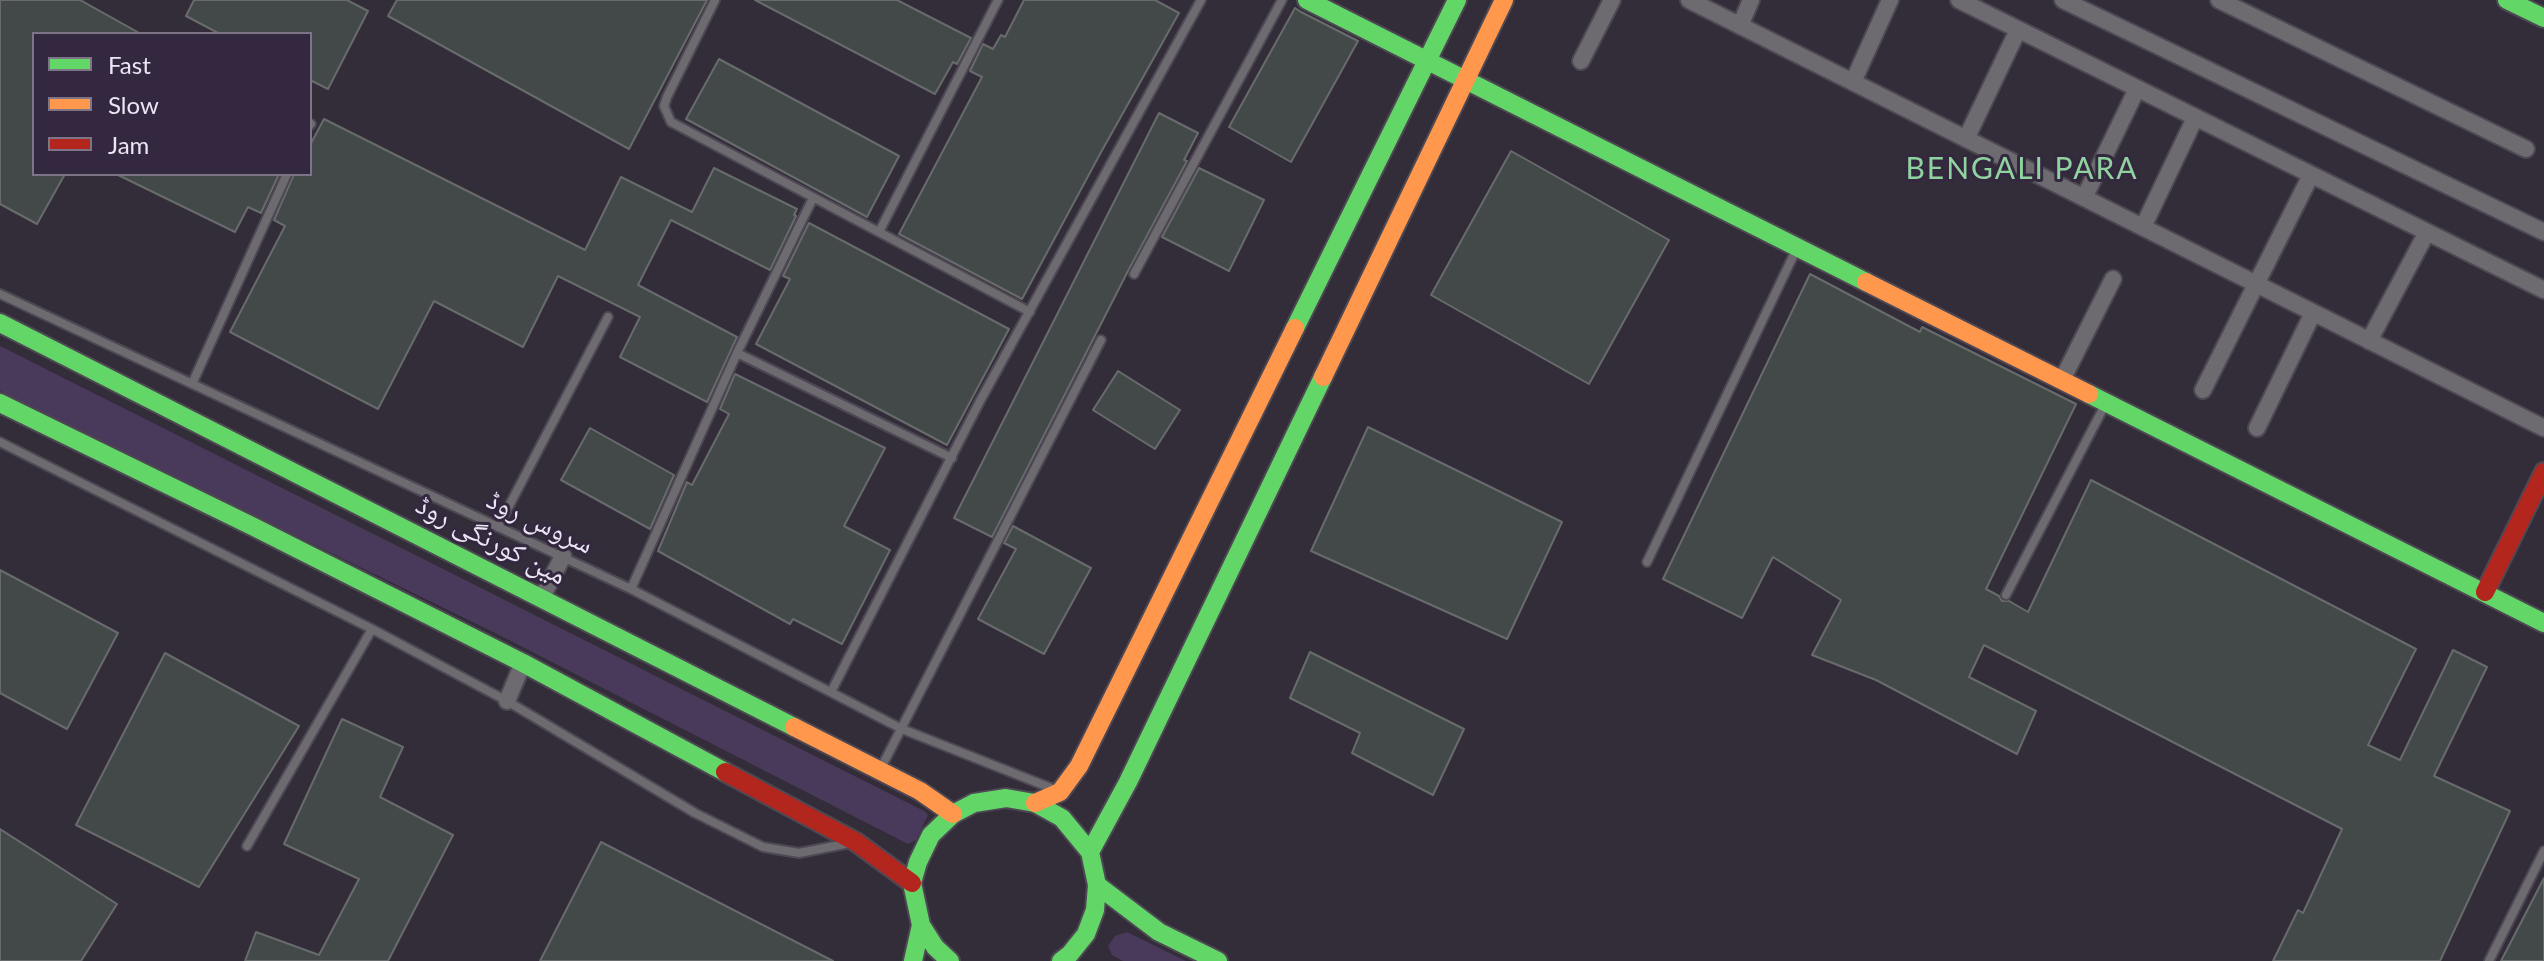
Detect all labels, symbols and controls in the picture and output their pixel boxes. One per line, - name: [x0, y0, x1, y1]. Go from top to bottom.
- legend: [32, 32, 312, 176]
- text: Fast: [108, 50, 151, 79]
- text: Slow: [108, 90, 159, 119]
- text: Jam: [108, 130, 149, 159]
- district label: BENGALI PARA: [1905, 151, 2139, 187]
- street label: سروس روڈ: [481, 483, 599, 561]
- street label: مین کورنگی روڈ: [410, 488, 572, 592]

